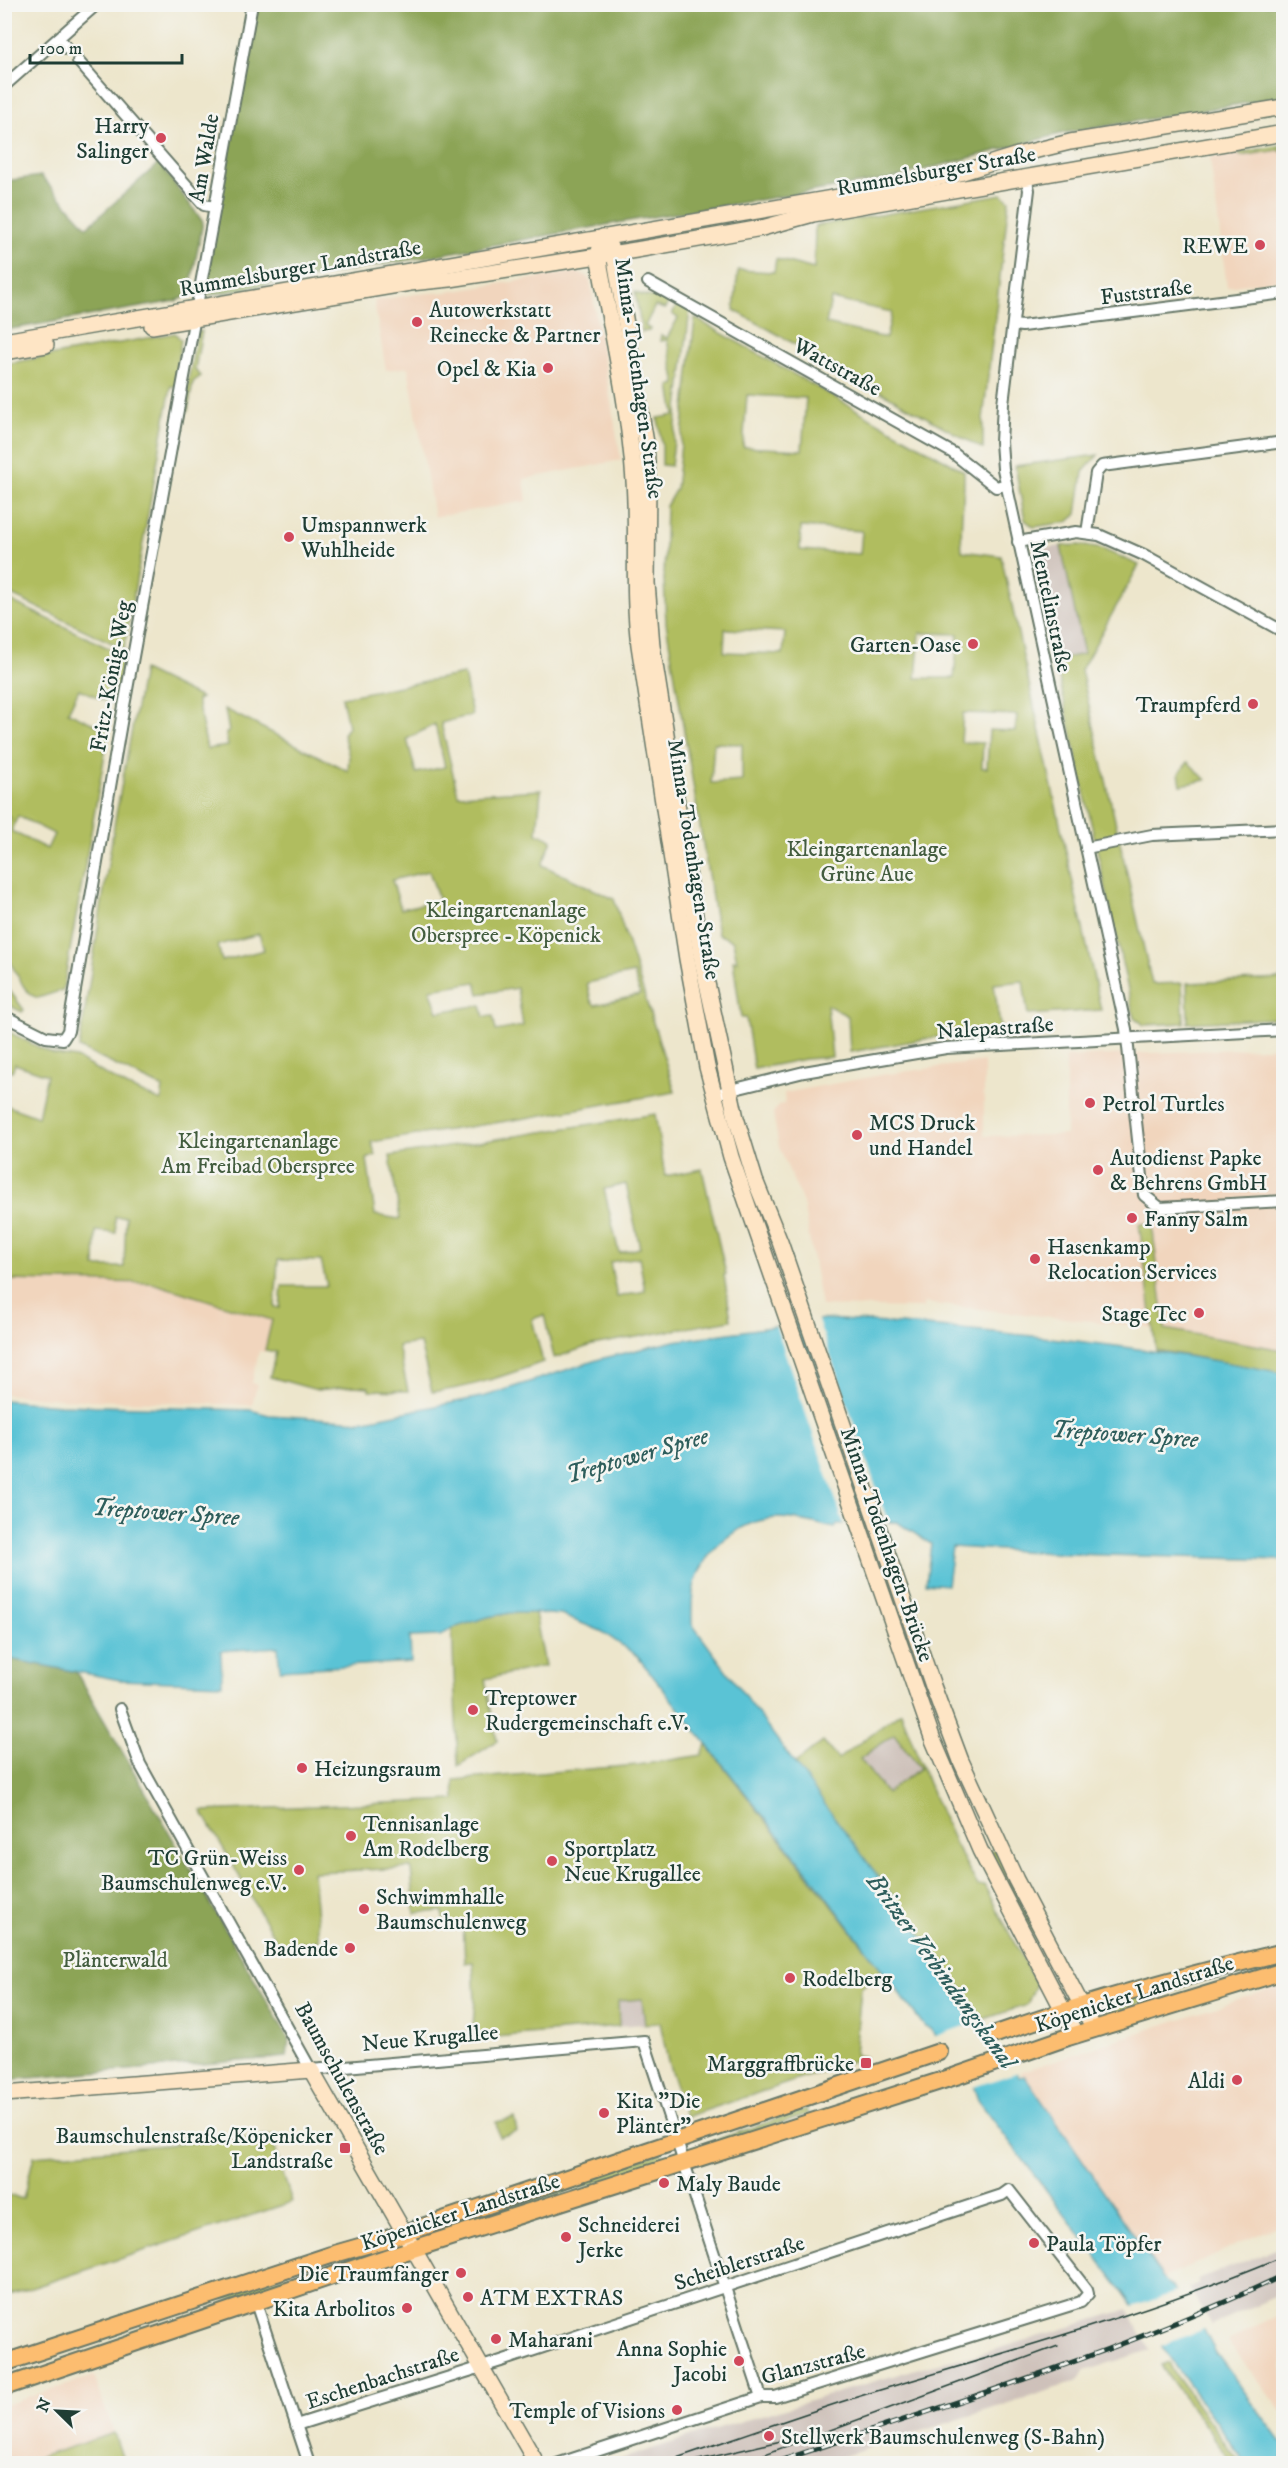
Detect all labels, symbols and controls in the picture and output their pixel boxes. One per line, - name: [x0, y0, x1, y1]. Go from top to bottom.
- scale bar: [30, 27, 182, 65]
- text: 100 m: [39, 38, 82, 60]
- street label: Am Walde: [183, 112, 226, 205]
- place label: Harry Salinger: [76, 113, 150, 165]
- marker: Harry Salinger: [154, 131, 168, 145]
- street label: Rummelsburger Straße: [835, 141, 1038, 202]
- place label: REWE: [1182, 233, 1248, 260]
- street label: Rummelsburger Landstraße: [177, 234, 423, 303]
- marker: REWE: [1253, 238, 1267, 252]
- street label: Minna-Todenhagen-Straße: [608, 256, 669, 501]
- street label: Fuststraße: [1099, 273, 1194, 312]
- place label: Autowerkstatt Reinecke & Partner: [429, 297, 601, 349]
- marker: Autowerkstatt Reinecke & Partner: [410, 315, 424, 329]
- street label: Wattstraße: [788, 332, 886, 403]
- place label: Opel & Kia: [437, 356, 537, 383]
- marker: Opel & Kia: [541, 361, 555, 375]
- place label: Umspannwerk Wuhlheide: [300, 512, 427, 564]
- marker: Umspannwerk Wuhlheide: [282, 530, 296, 544]
- street label: Mentelinstraße: [1023, 538, 1078, 675]
- street label: Fritz-König-Weg: [85, 598, 138, 754]
- place label: Garten-Oase: [850, 632, 961, 659]
- marker: Garten-Oase: [966, 637, 980, 651]
- place label: Traumpferd: [1136, 692, 1241, 719]
- marker: Traumpferd: [1246, 697, 1260, 711]
- street label: Minna-Todenhagen-Straße: [661, 737, 726, 981]
- park label: Kleingartenanlage Grüne Aue: [787, 836, 947, 888]
- park label: Kleingartenanlage Oberspree - Köpenick: [411, 897, 601, 949]
- street label: Nalepastraße: [936, 1011, 1055, 1046]
- place label: Petrol Turtles: [1102, 1091, 1225, 1118]
- marker: Petrol Turtles: [1083, 1096, 1097, 1110]
- place label: MCS Druck und Handel: [869, 1110, 975, 1162]
- park label: Kleingartenanlage Am Freibad Oberspree: [161, 1128, 355, 1180]
- marker: MCS Druck und Handel: [850, 1128, 864, 1142]
- place label: Autodienst Papke & Behrens GmbH: [1110, 1145, 1267, 1197]
- marker: Autodienst Papke & Behrens GmbH: [1091, 1163, 1105, 1177]
- place label: Fanny Salm: [1144, 1206, 1248, 1233]
- marker: Fanny Salm: [1125, 1211, 1139, 1225]
- place label: Hasenkamp Relocation Services: [1047, 1234, 1217, 1286]
- marker: Hasenkamp Relocation Services: [1028, 1252, 1042, 1266]
- place label: Stage Tec: [1102, 1301, 1187, 1328]
- marker: Stage Tec: [1192, 1306, 1206, 1320]
- water label: Treptower Spree: [1051, 1415, 1200, 1455]
- water label: Treptower Spree: [563, 1421, 713, 1491]
- street label: Minna-Todenhagen-Brücke: [834, 1423, 940, 1666]
- water label: Treptower Spree: [92, 1493, 241, 1533]
- place label: Treptower Rudergemeinschaft e.V.: [485, 1685, 689, 1737]
- marker: Treptower Rudergemeinschaft e.V.: [466, 1703, 480, 1717]
- place label: Heizungsraum: [314, 1756, 441, 1783]
- marker: Heizungsraum: [295, 1761, 309, 1775]
- place label: Tennisanlage Am Rodelberg: [363, 1811, 489, 1863]
- marker: Tennisanlage Am Rodelberg: [344, 1829, 358, 1843]
- place label: Sportplatz Neue Krugallee: [564, 1836, 701, 1888]
- place label: TC Grün-Weiss Baumschulenweg e.V.: [101, 1845, 287, 1897]
- marker: Sportplatz Neue Krugallee: [545, 1854, 559, 1868]
- marker: TC Grün-Weiss Baumschulenweg e.V.: [292, 1863, 306, 1877]
- water label: Britzer Verbindungskanal: [860, 1867, 1024, 2077]
- place label: Schwimmhalle Baumschulenweg: [376, 1884, 526, 1936]
- marker: Schwimmhalle Baumschulenweg: [357, 1902, 371, 1916]
- place label: Badende: [263, 1936, 338, 1963]
- marker: Badende: [343, 1941, 357, 1955]
- park label: Plänterwald: [62, 1947, 168, 1974]
- street label: Köpenicker Landstraße: [1032, 1950, 1237, 2039]
- place label: Rodelberg: [802, 1966, 893, 1993]
- marker: Rodelberg: [783, 1971, 797, 1985]
- street label: Baumschulenstraße: [288, 1998, 395, 2160]
- street label: Neue Krugallee: [361, 2019, 499, 2058]
- place label: Marggraffbrücke: [707, 2051, 854, 2078]
- marker: Marggraffbrücke: [859, 2056, 873, 2070]
- place label: Aldi: [1188, 2068, 1225, 2095]
- marker: Aldi: [1230, 2073, 1244, 2087]
- place label: Kita "Die Plänter": [616, 2088, 700, 2140]
- marker: Kita "Die Plänter": [597, 2106, 611, 2120]
- place label: Baumschulenstraße/Köpenicker Landstraße: [56, 2123, 334, 2175]
- marker: Baumschulenstraße/Köpenicker Landstraße: [338, 2141, 352, 2155]
- street label: Köpenicker Landstraße: [358, 2168, 563, 2257]
- place label: Maly Baude: [676, 2171, 781, 2198]
- marker: Maly Baude: [657, 2176, 671, 2190]
- place label: Schneiderei Jerke: [576, 2212, 680, 2264]
- marker: Schneiderei Jerke: [559, 2230, 573, 2244]
- street label: Scheiblerstraße: [671, 2230, 808, 2297]
- place label: Paula Töpfer: [1046, 2231, 1162, 2258]
- marker: Paula Töpfer: [1027, 2236, 1041, 2250]
- place label: Die Traumfänger: [298, 2261, 450, 2288]
- marker: Die Traumfänger: [454, 2266, 468, 2280]
- place label: ATM EXTRAS: [480, 2285, 623, 2312]
- marker: ATM EXTRAS: [461, 2290, 475, 2304]
- place label: Kita Arbolitos: [272, 2296, 395, 2323]
- marker: Kita Arbolitos: [400, 2301, 414, 2315]
- place label: Maharani: [508, 2327, 593, 2354]
- marker: Maharani: [489, 2332, 503, 2346]
- place label: Anna Sophie Jacobi: [616, 2336, 727, 2388]
- street label: Glanzstraße: [758, 2338, 868, 2391]
- street label: Eschenbachstraße: [302, 2341, 462, 2416]
- marker: Anna Sophie Jacobi: [732, 2354, 746, 2368]
- north arrow: [27, 2381, 87, 2441]
- text: N: [32, 2395, 56, 2415]
- place label: Temple of Visions: [509, 2398, 665, 2425]
- marker: Temple of Visions: [670, 2403, 684, 2417]
- place label: Stellwerk Baumschulenweg (S-Bahn): [781, 2424, 1105, 2451]
- marker: Stellwerk Baumschulenweg (S-Bahn): [762, 2429, 776, 2443]

